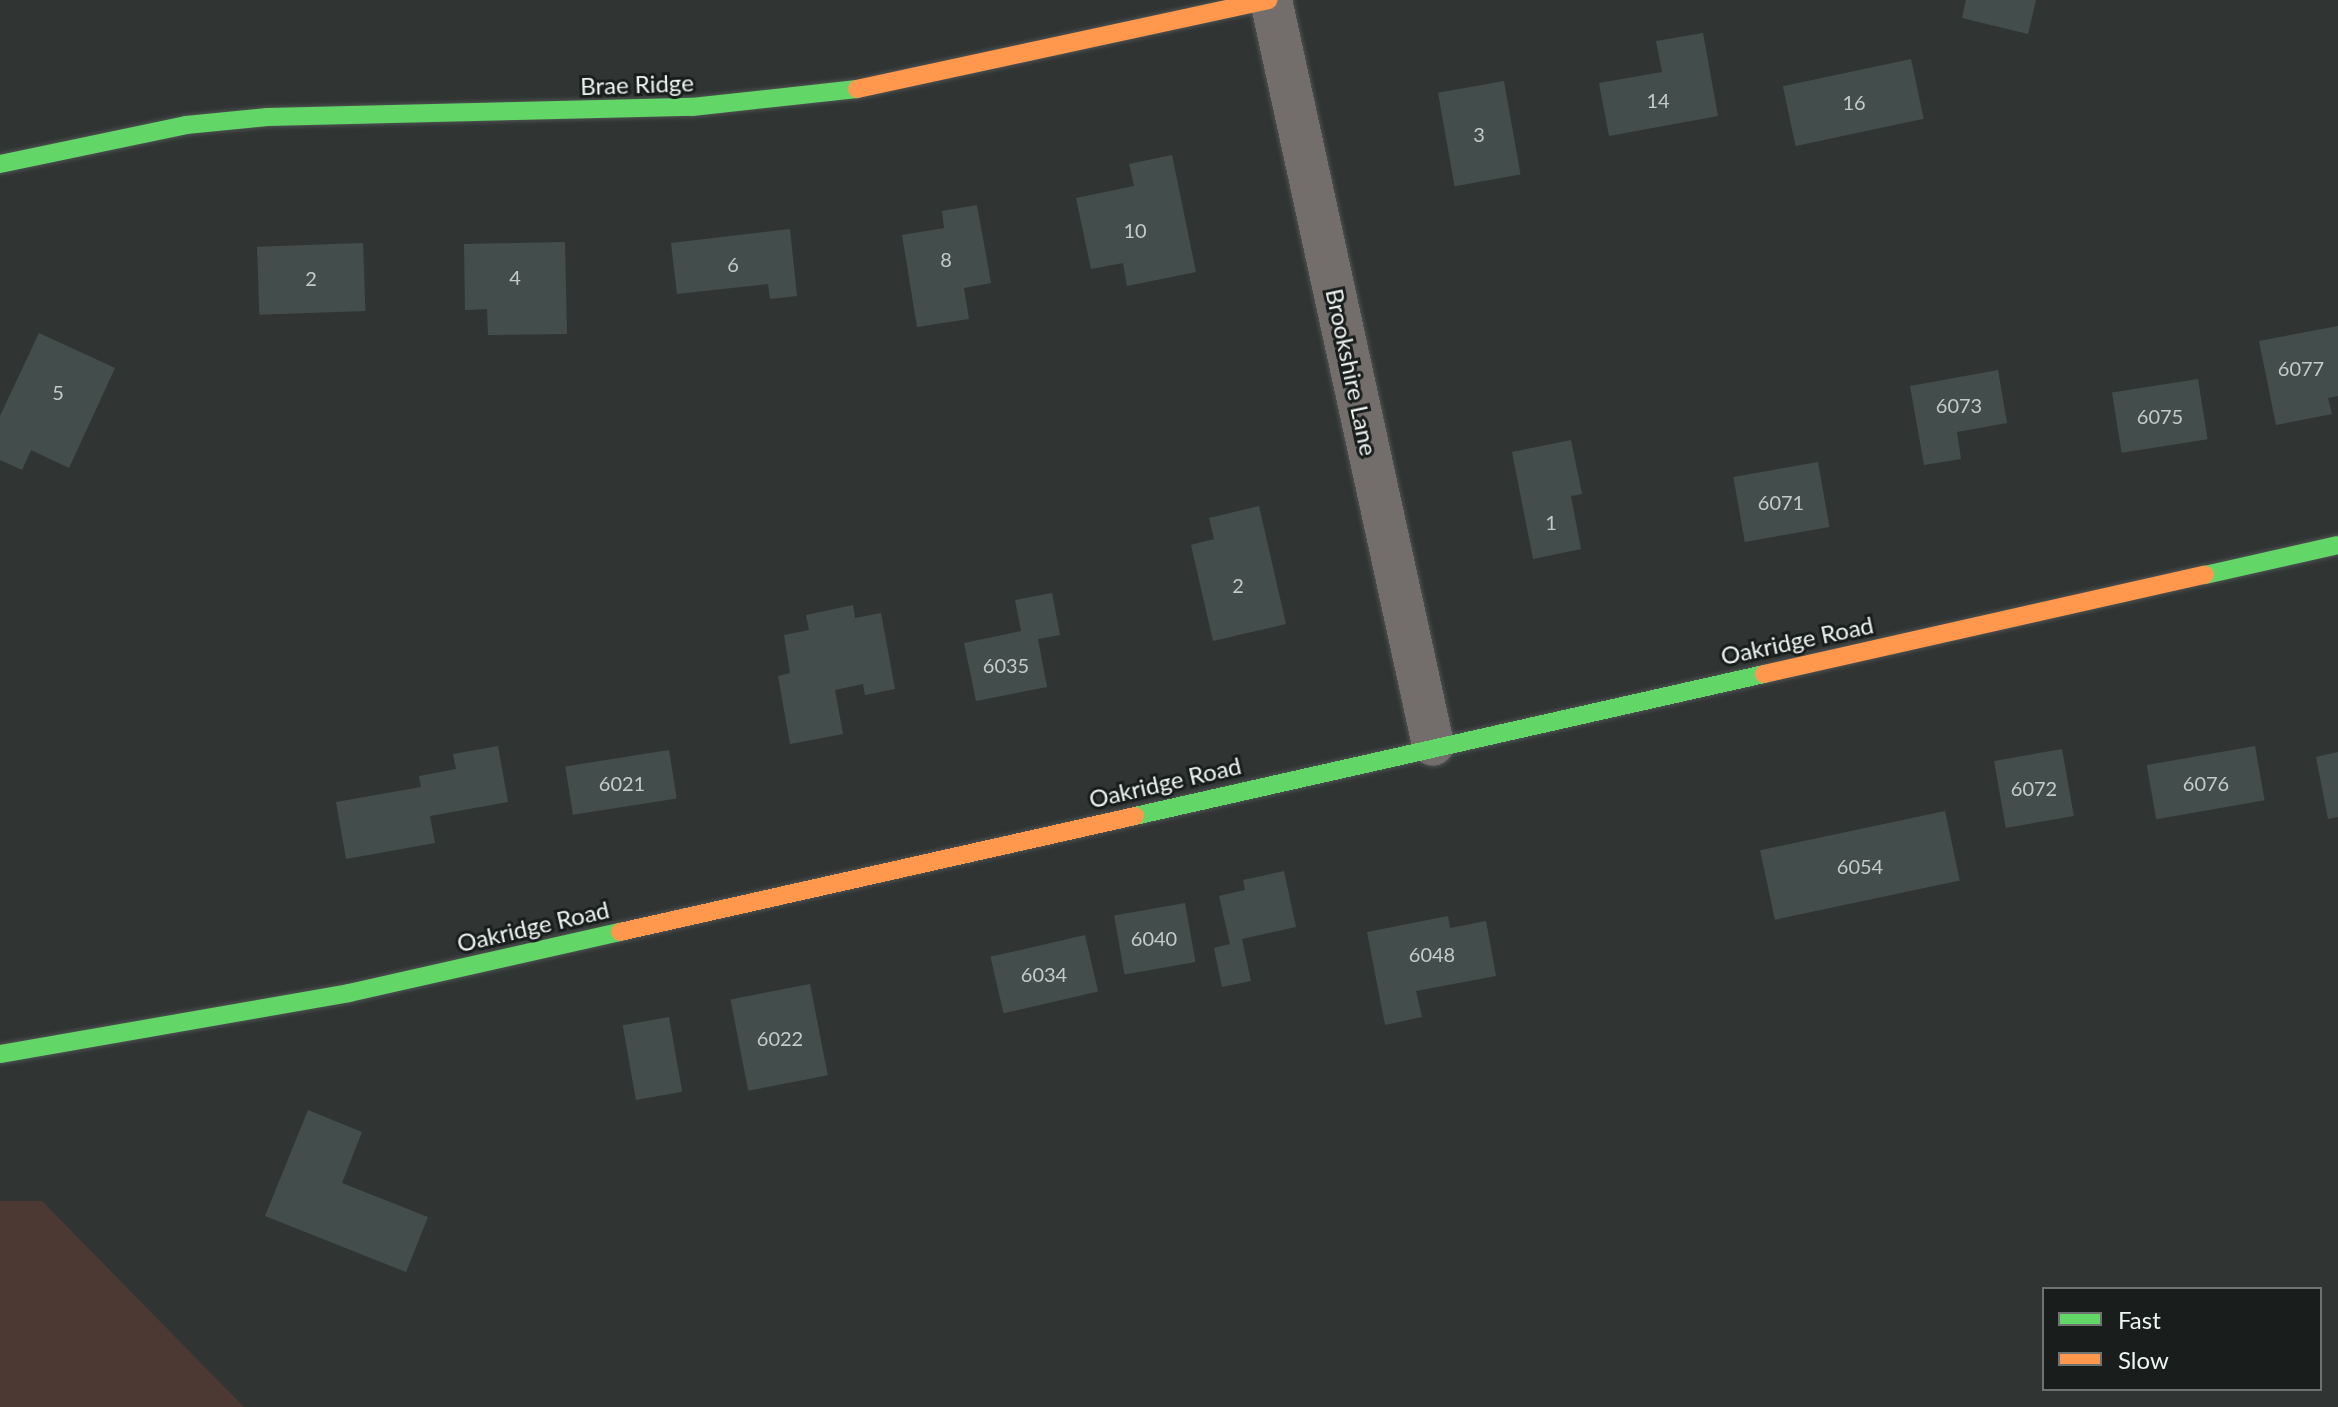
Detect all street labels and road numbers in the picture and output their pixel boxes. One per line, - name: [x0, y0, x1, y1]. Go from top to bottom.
- street label: Brae Ridge: [580, 68, 694, 100]
- street label: Brookshire Lane: [1320, 286, 1384, 458]
- street label: Oakridge Road: [1718, 610, 1876, 670]
- street label: Oakridge Road: [1086, 751, 1244, 813]
- street label: Oakridge Road: [454, 895, 612, 957]

